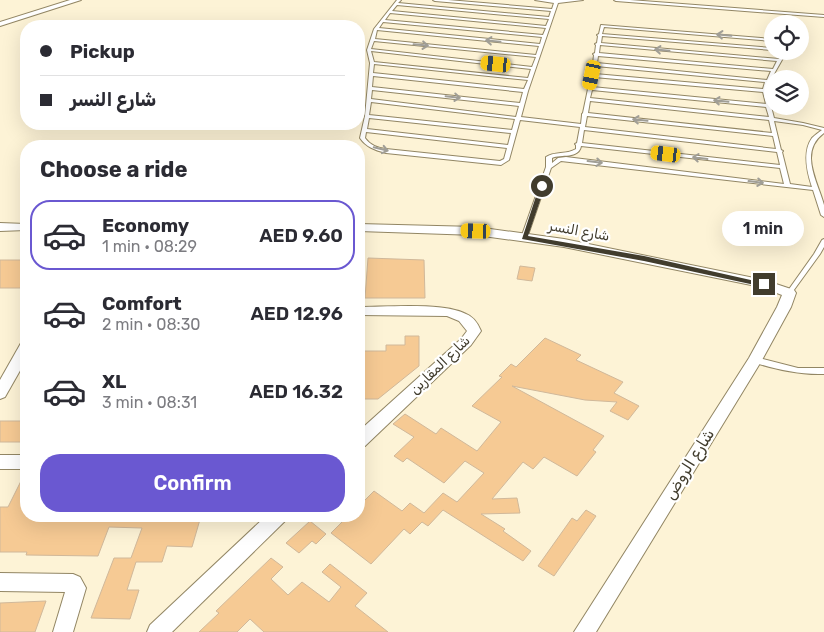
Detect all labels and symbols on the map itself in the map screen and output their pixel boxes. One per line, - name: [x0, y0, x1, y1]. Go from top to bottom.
- one-way arrow: [716, 31, 732, 40]
- one-way arrow: [486, 36, 502, 46]
- one-way arrow: [413, 40, 429, 50]
- one-way arrow: [654, 45, 670, 54]
- car: [480, 55, 511, 73]
- car: [581, 59, 602, 91]
- one-way arrow: [445, 92, 461, 102]
- one-way arrow: [713, 96, 729, 106]
- one-way arrow: [632, 115, 648, 125]
- one-way arrow: [373, 145, 389, 154]
- car: [650, 145, 681, 163]
- one-way arrow: [692, 153, 708, 163]
- one-way arrow: [586, 157, 602, 167]
- route start: [531, 175, 553, 197]
- one-way arrow: [748, 177, 764, 187]
- callout: 1 min: [723, 212, 805, 246]
- street label: شارع النسر: [546, 217, 611, 247]
- car: [460, 223, 491, 239]
- route end: [753, 273, 775, 295]
- street label: شارع المقارين: [406, 332, 475, 399]
- street label: شارع الروض: [660, 425, 720, 504]

